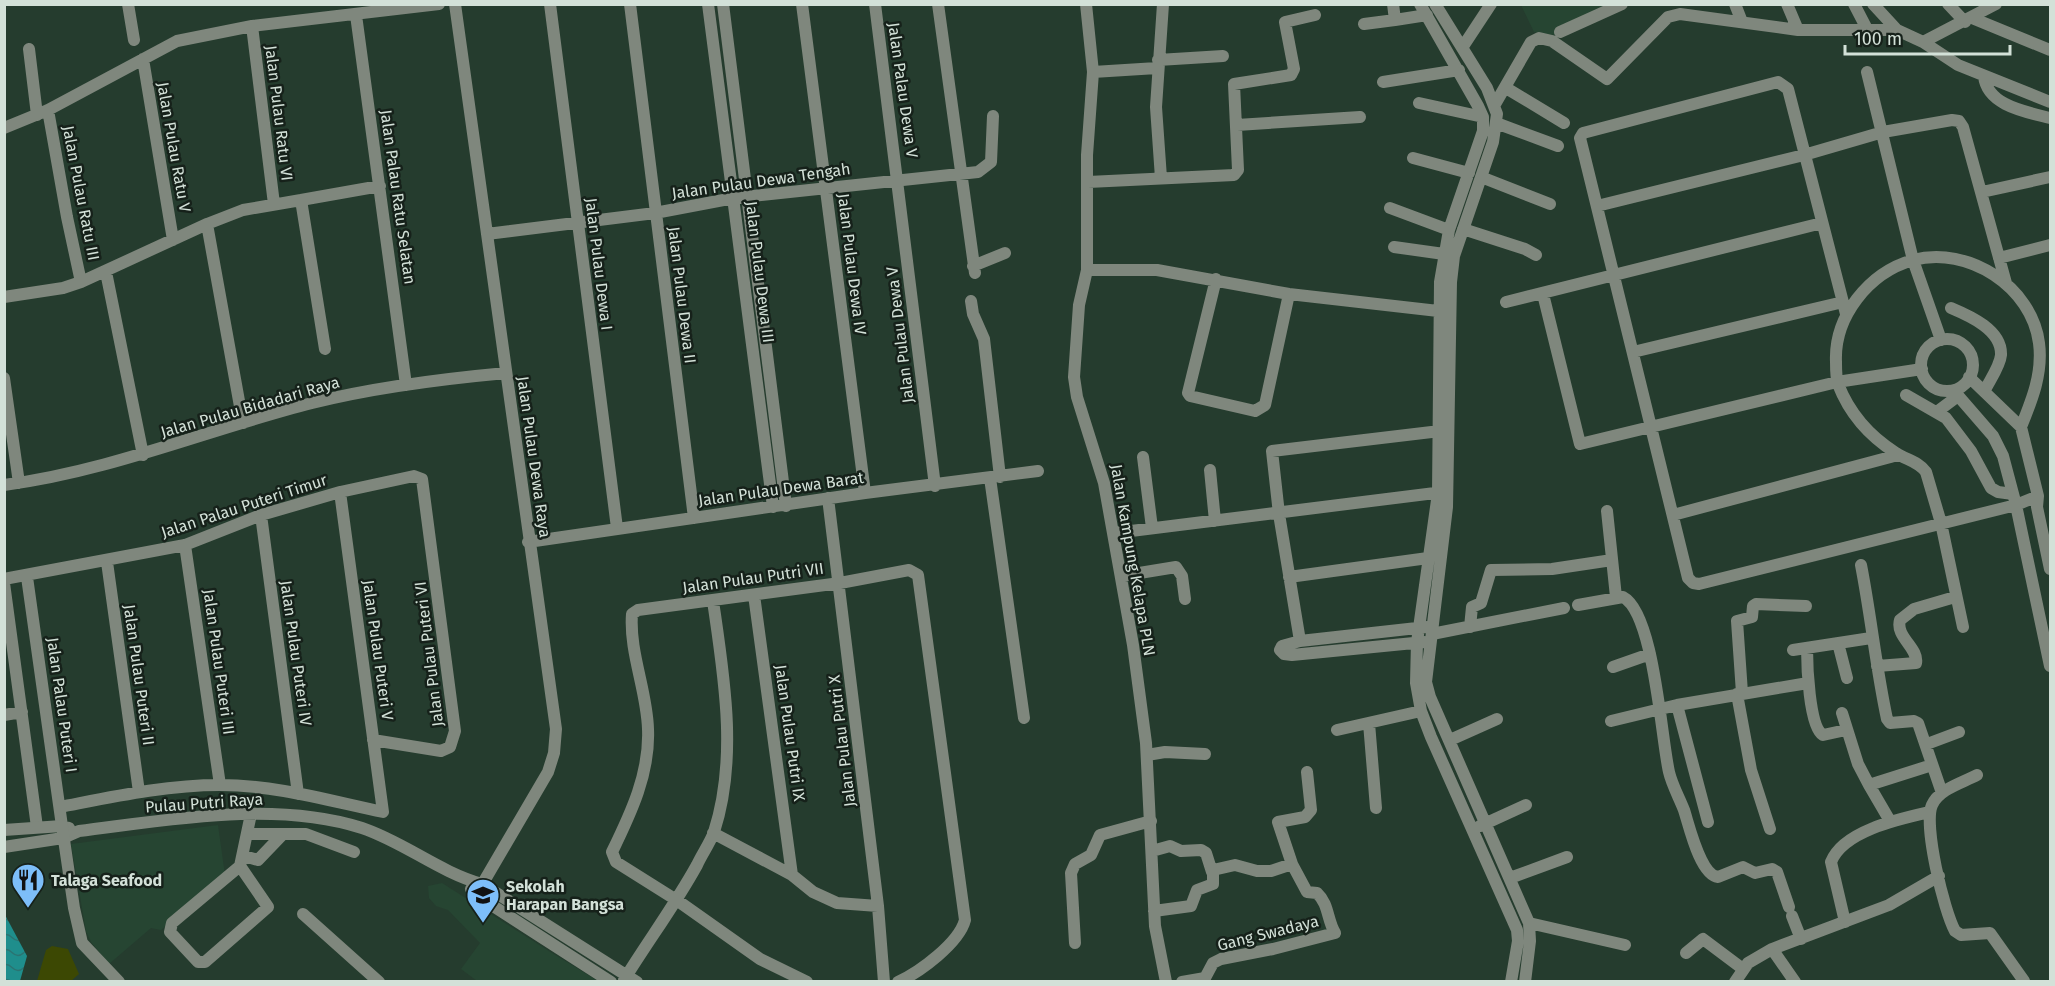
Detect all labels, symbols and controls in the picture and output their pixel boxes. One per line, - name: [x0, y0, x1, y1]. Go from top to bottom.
- scale bar: [1845, 18, 2010, 56]
- street label: Jalan Palau Dewa V: [884, 21, 922, 159]
- text: 100 m: [1854, 28, 1902, 50]
- street label: Jalan Pulau Ratu VI: [261, 44, 297, 182]
- street label: Jalan Pulau Ratu V: [153, 80, 195, 214]
- street label: Jalan Palau Ratu Selatan: [376, 108, 420, 286]
- street label: Jalan Pulau Ratu III: [59, 124, 103, 262]
- street label: Jalan Pulau Dewa Tengah: [670, 159, 852, 203]
- street label: Jalan Pulau Dewa IV: [834, 192, 870, 336]
- street label: Jalan Pulau Dewa I: [581, 197, 617, 331]
- street label: Jalan Pulau Dewa III: [742, 200, 778, 344]
- street label: Jalan Pulau Dewa II: [664, 225, 700, 365]
- street label: Jalan Pulau Dewa V: [882, 265, 918, 404]
- street label: Jalan Pulau Bidadari Raya: [158, 372, 342, 442]
- street label: Jalan Pulau Dewa Raya: [513, 375, 555, 539]
- street label: Jalan Kampung Kelapa PLN: [1107, 463, 1159, 657]
- street label: Jalan Pulau Dewa Barat: [697, 468, 865, 510]
- street label: Jalan Palau Puteri Timur: [159, 470, 330, 542]
- street label: Jalan Pulau Putri VII: [681, 559, 825, 597]
- street label: Jalan Pulau Puteri IV: [276, 579, 316, 727]
- street label: Jalan Pulau Puteri V: [359, 579, 397, 722]
- street label: Jalan Pulau Puteri VI: [411, 580, 447, 728]
- street label: Jalan Pulau Puteri III: [199, 588, 239, 736]
- street label: Jalan Pulau Puteri II: [120, 603, 158, 747]
- street label: Jalan Palau Puteri I: [43, 636, 81, 774]
- street label: Jalan Pulau Putri IX: [771, 664, 809, 803]
- street label: Jalan Pulau Putri X: [824, 674, 860, 808]
- street label: Pulau Putri Raya: [144, 789, 264, 817]
- restaurant icon: Talaga Seafood: [10, 862, 46, 909]
- place label: Talaga Seafood: [51, 871, 162, 890]
- school or university icon: Sekolah Harapan Bangsa: [465, 877, 501, 924]
- place label: Sekolah Harapan Bangsa: [506, 877, 624, 914]
- street label: Gang Swadaya: [1215, 911, 1321, 955]

